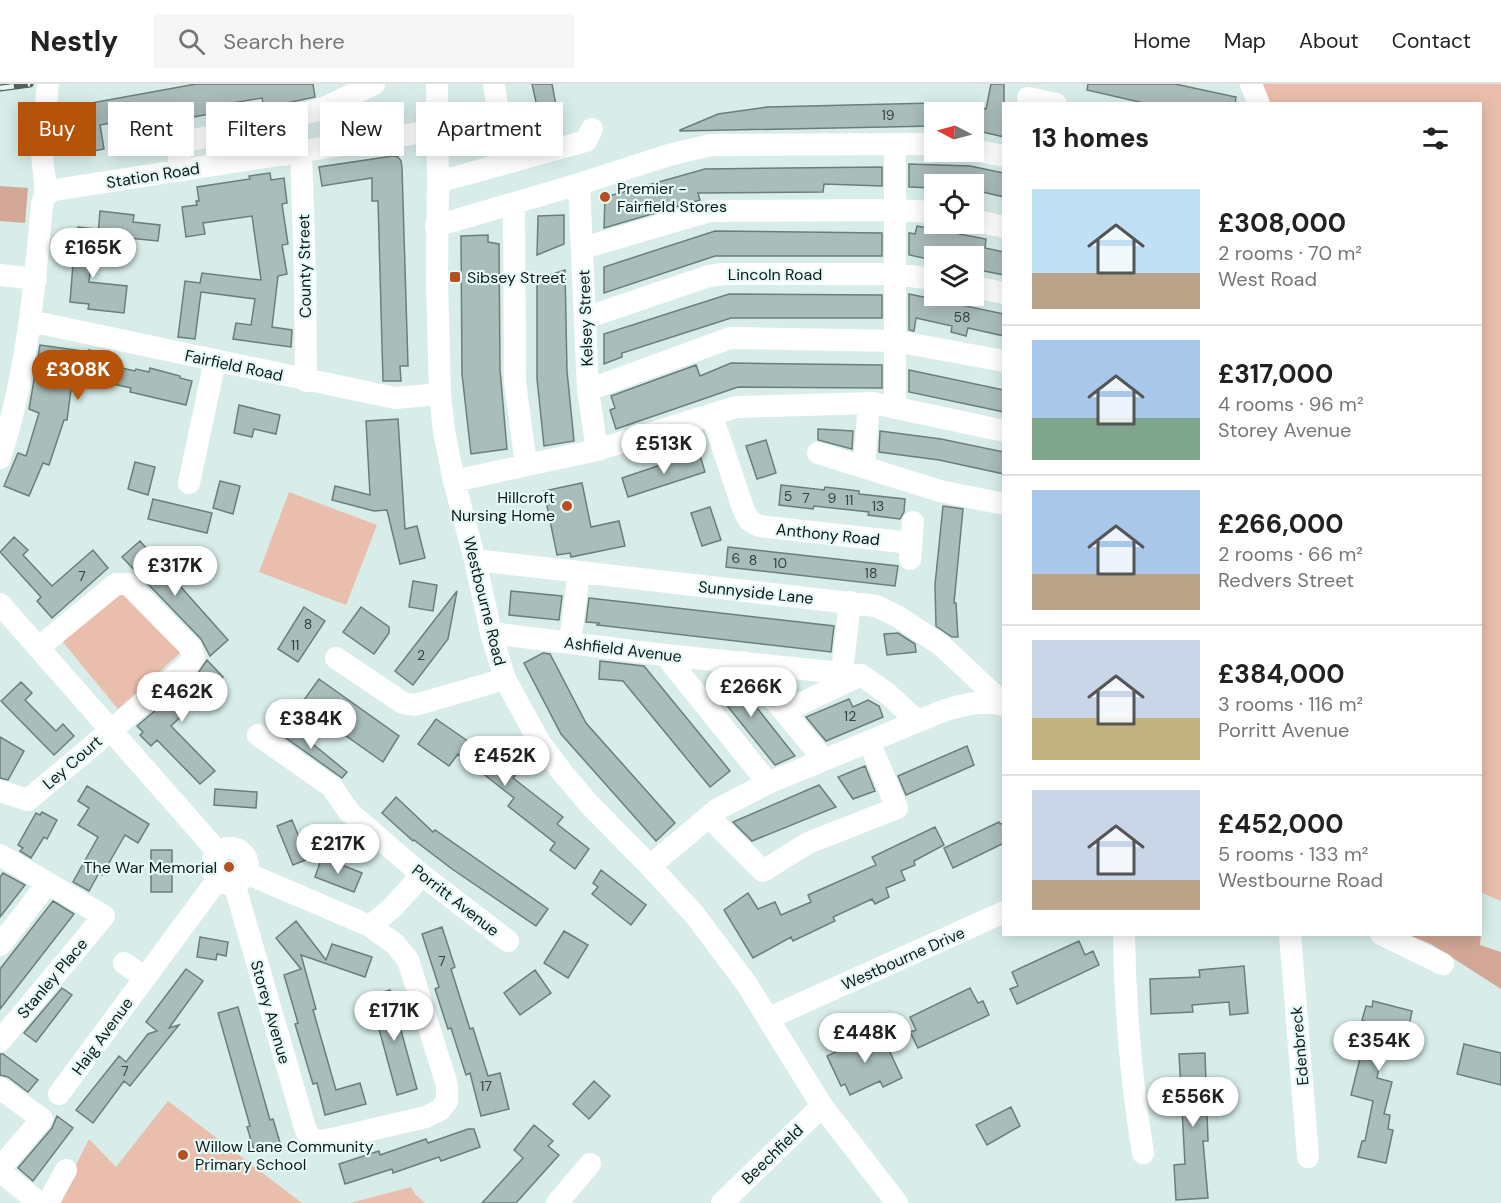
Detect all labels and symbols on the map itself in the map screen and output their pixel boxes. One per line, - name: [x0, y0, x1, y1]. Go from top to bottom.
- north arrow: [924, 102, 984, 162]
- house number: 19: [881, 106, 895, 124]
- street label: Station Road: [105, 158, 201, 193]
- place label: Premier - Fairfield Stores: [617, 178, 727, 217]
- marker: Premier - Fairfield Stores: [598, 190, 612, 204]
- street label: County Street: [293, 214, 316, 318]
- pin: £165K: [51, 228, 135, 279]
- street label: Lincoln Road: [728, 264, 822, 285]
- place label: Sibsey Street: [467, 267, 565, 288]
- street label: Kelsey Street: [573, 269, 598, 367]
- marker: Sibsey Street: [448, 270, 462, 284]
- house number: 58: [953, 308, 971, 326]
- street label: Fairfield Road: [183, 345, 285, 386]
- pin: £308K: [36, 350, 120, 401]
- pin: £513K: [622, 424, 706, 475]
- place label: Hillcroft Nursing Home: [451, 487, 555, 526]
- house number: 5: [784, 487, 792, 505]
- house number: 7: [802, 489, 810, 507]
- house number: 9: [828, 489, 837, 507]
- house number: 11: [845, 491, 853, 509]
- house number: 13: [872, 497, 884, 515]
- marker: Hillcroft Nursing Home: [560, 499, 574, 513]
- street label: Anthony Road: [775, 519, 881, 550]
- street label: Westbourne Road: [458, 534, 511, 668]
- pin: £317K: [133, 546, 217, 597]
- house number: 6: [732, 549, 740, 567]
- house number: 8: [749, 551, 757, 569]
- house number: 10: [773, 554, 787, 572]
- house number: 18: [865, 564, 877, 582]
- house number: 7: [78, 567, 86, 585]
- street label: Sunnyside Lane: [697, 576, 815, 609]
- house number: 8: [304, 615, 312, 633]
- street label: Ashfield Avenue: [563, 632, 683, 667]
- house number: 11: [291, 636, 299, 654]
- house number: 2: [417, 646, 425, 664]
- pin: £266K: [709, 667, 793, 718]
- pin: £462K: [140, 672, 224, 723]
- pin: £384K: [269, 699, 353, 750]
- house number: 12: [844, 707, 856, 725]
- street label: Ley Court: [38, 731, 107, 794]
- pin: £452K: [463, 736, 547, 787]
- pin: £217K: [296, 824, 380, 875]
- place label: The War Memorial: [84, 857, 217, 878]
- marker: The War Memorial: [222, 860, 236, 874]
- street label: Porritt Avenue: [408, 860, 504, 941]
- street label: Westbourne Drive: [838, 922, 968, 995]
- street label: Stanley Place: [13, 934, 92, 1023]
- house number: 7: [438, 952, 446, 970]
- street label: Storey Avenue: [246, 958, 295, 1066]
- pin: £171K: [352, 991, 436, 1042]
- street label: Haig Avenue: [67, 993, 138, 1079]
- street label: Edenbreck: [1286, 1006, 1313, 1086]
- pin: £448K: [823, 1013, 907, 1064]
- pin: £354K: [1337, 1021, 1421, 1072]
- house number: 7: [121, 1062, 129, 1080]
- house number: 17: [480, 1077, 492, 1095]
- pin: £556K: [1151, 1077, 1235, 1128]
- street label: Beechfield: [737, 1120, 808, 1189]
- place label: Willow Lane Community Primary School: [195, 1136, 374, 1175]
- marker: Willow Lane Community Primary School: [176, 1148, 190, 1162]

